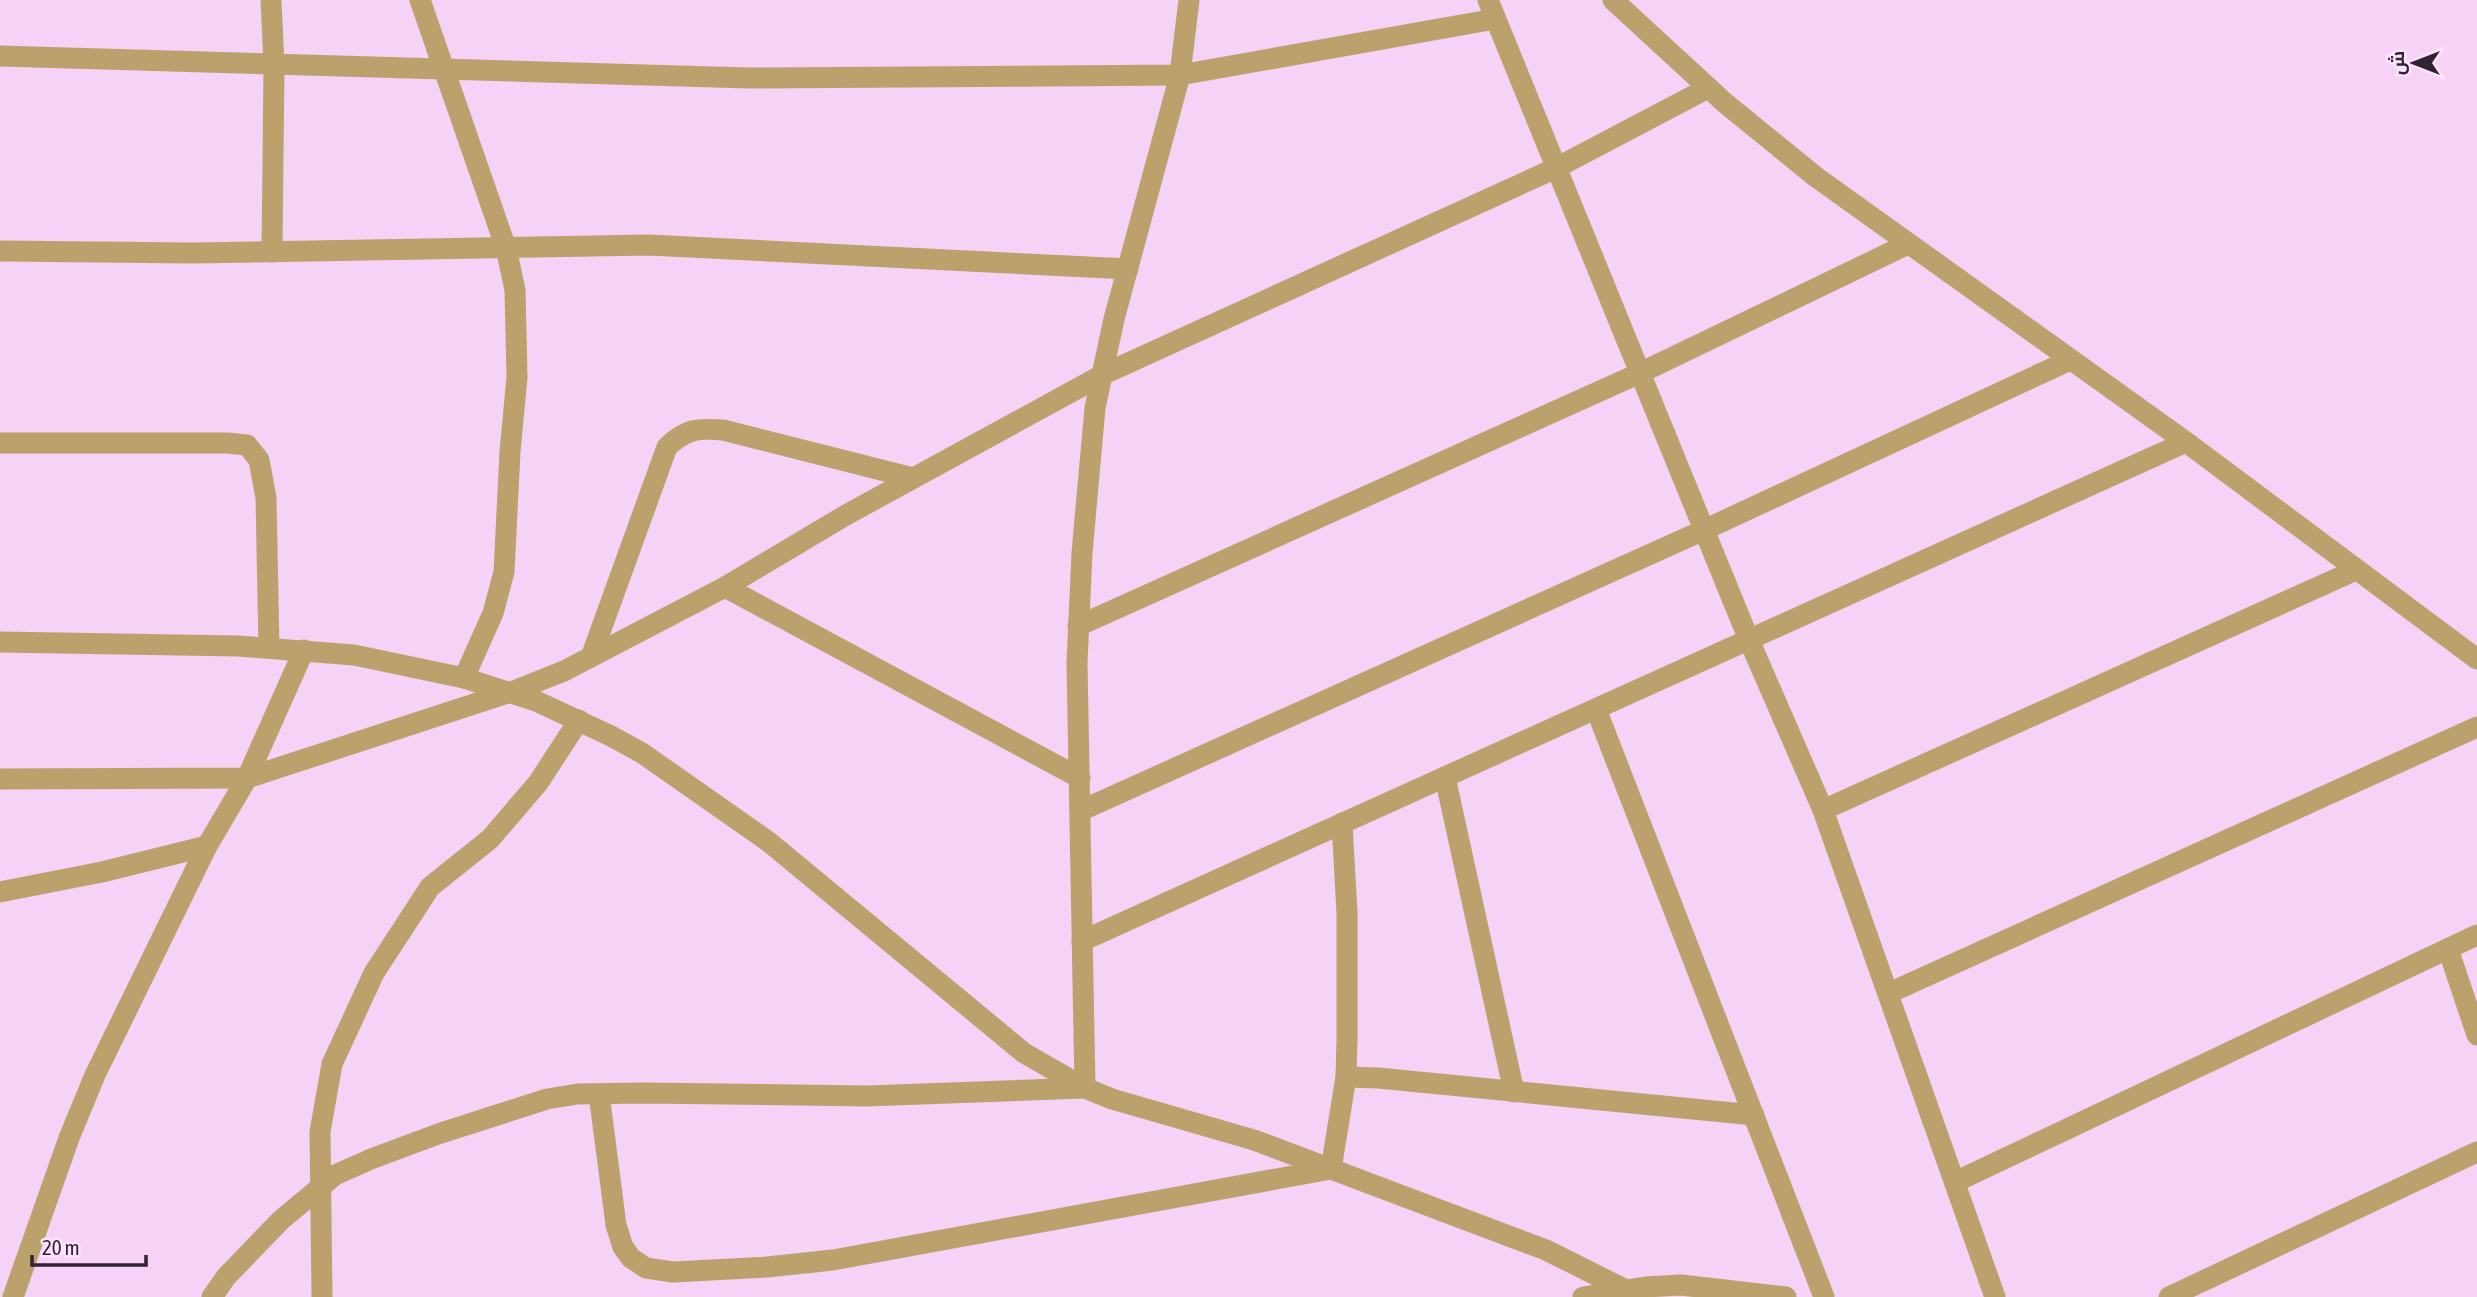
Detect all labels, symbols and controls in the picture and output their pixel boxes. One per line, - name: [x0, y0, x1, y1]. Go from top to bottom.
- north arrow: [2379, 28, 2449, 98]
- text: ش: [2386, 51, 2409, 75]
- scale bar: [32, 1224, 145, 1268]
- text: 20 m: [42, 1235, 80, 1259]

